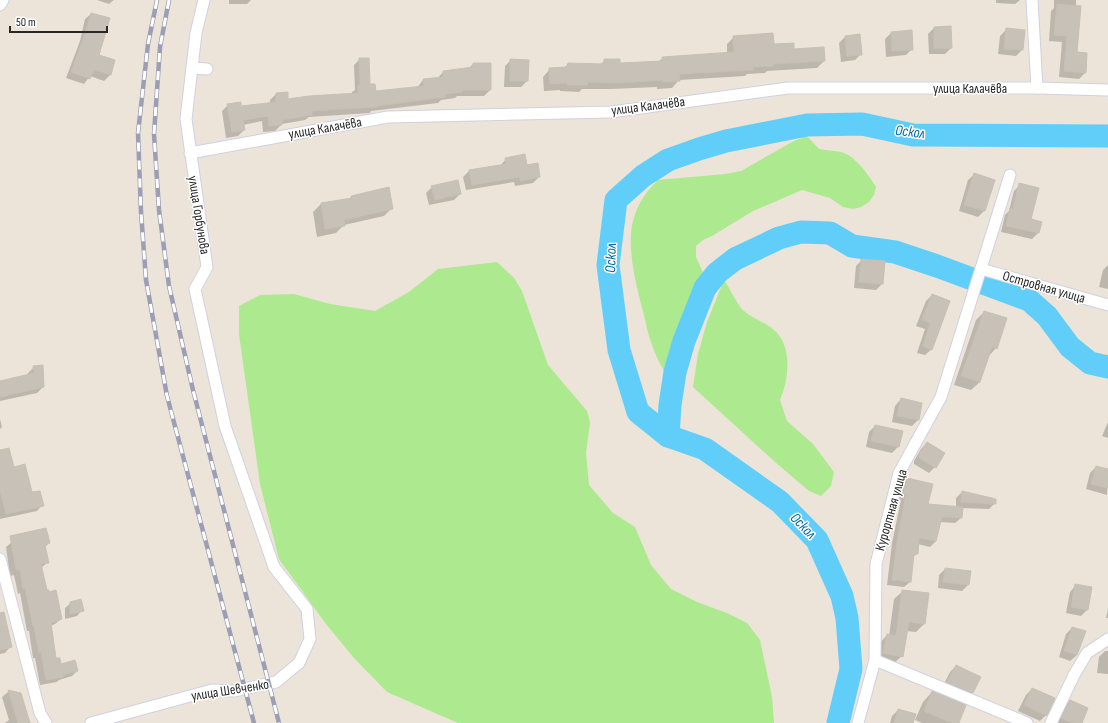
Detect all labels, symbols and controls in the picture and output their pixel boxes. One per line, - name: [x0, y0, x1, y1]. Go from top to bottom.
- scale bar: [10, 8, 107, 34]
- text: 50 m: [16, 15, 36, 30]
- street label: улица Калачёва: [933, 80, 1007, 97]
- street label: улица Калачёва: [610, 93, 686, 119]
- street label: улица Калачёва: [287, 113, 363, 143]
- water label: Оскол: [894, 121, 926, 143]
- street label: улица Горбунова: [184, 175, 214, 255]
- water label: Оскол: [601, 243, 621, 273]
- street label: Островная улица: [1001, 267, 1087, 307]
- street label: Курортная улица: [871, 467, 911, 553]
- water label: Оскол: [786, 509, 820, 543]
- street label: улица Шевченко: [190, 675, 270, 705]

